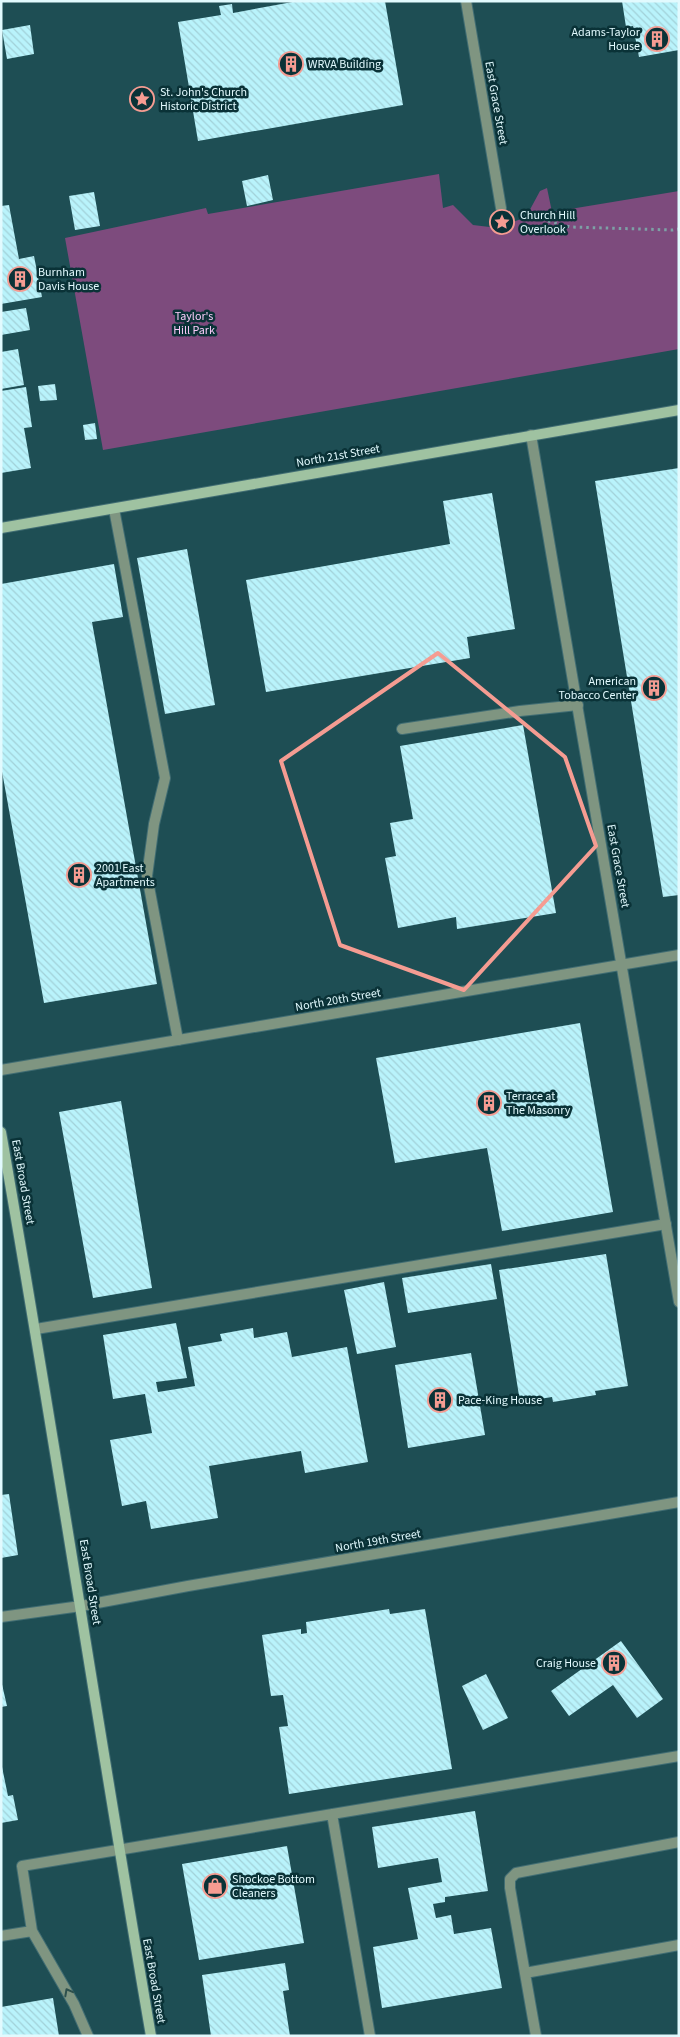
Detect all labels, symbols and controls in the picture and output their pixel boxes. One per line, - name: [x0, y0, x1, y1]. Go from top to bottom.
- place label: Adams-Taylor House: [572, 24, 641, 55]
- building icon: Adams-Taylor House: [644, 26, 670, 52]
- building icon: WRVA Building: [278, 51, 304, 77]
- place label: WRVA Building: [308, 56, 381, 73]
- street label: East Grace Street: [480, 60, 512, 146]
- place label: St. John's Church Historic District: [160, 84, 247, 115]
- place icon: St. John's Church Historic District: [129, 86, 155, 112]
- place label: Church Hill Overlook: [520, 207, 575, 238]
- place icon: Church Hill Overlook: [489, 209, 515, 235]
- place label: Burnham Davis House: [38, 264, 99, 295]
- building icon: Burnham Davis House: [7, 266, 33, 292]
- park label: Taylor's Hill Park: [173, 308, 215, 339]
- street label: North 21st Street: [295, 440, 381, 472]
- place label: American Tobacco Center: [559, 673, 637, 704]
- building icon: American Tobacco Center: [641, 675, 667, 701]
- street label: East Grace Street: [602, 823, 634, 909]
- place label: 2001 East Apartments: [96, 860, 155, 891]
- building icon: 2001 East Apartments: [66, 862, 92, 888]
- street label: North 20th Street: [294, 984, 382, 1016]
- place label: Terrace at The Masonry: [506, 1088, 571, 1119]
- building icon: Terrace at The Masonry: [476, 1090, 502, 1116]
- street label: East Broad Street: [7, 1138, 39, 1226]
- building icon: Pace-King House: [427, 1387, 453, 1413]
- place label: Pace-King House: [458, 1392, 542, 1409]
- street label: North 19th Street: [334, 1525, 422, 1557]
- street label: East Broad Street: [75, 1538, 105, 1626]
- building icon: Craig House: [601, 1650, 627, 1676]
- place label: Craig House: [536, 1655, 596, 1672]
- place label: Shockoe Bottom Cleaners: [232, 1871, 315, 1902]
- shop icon: Shockoe Bottom Cleaners: [202, 1873, 228, 1899]
- street label: East Broad Street: [138, 1937, 170, 2025]
- one-way arrow: [64, 1988, 74, 1997]

